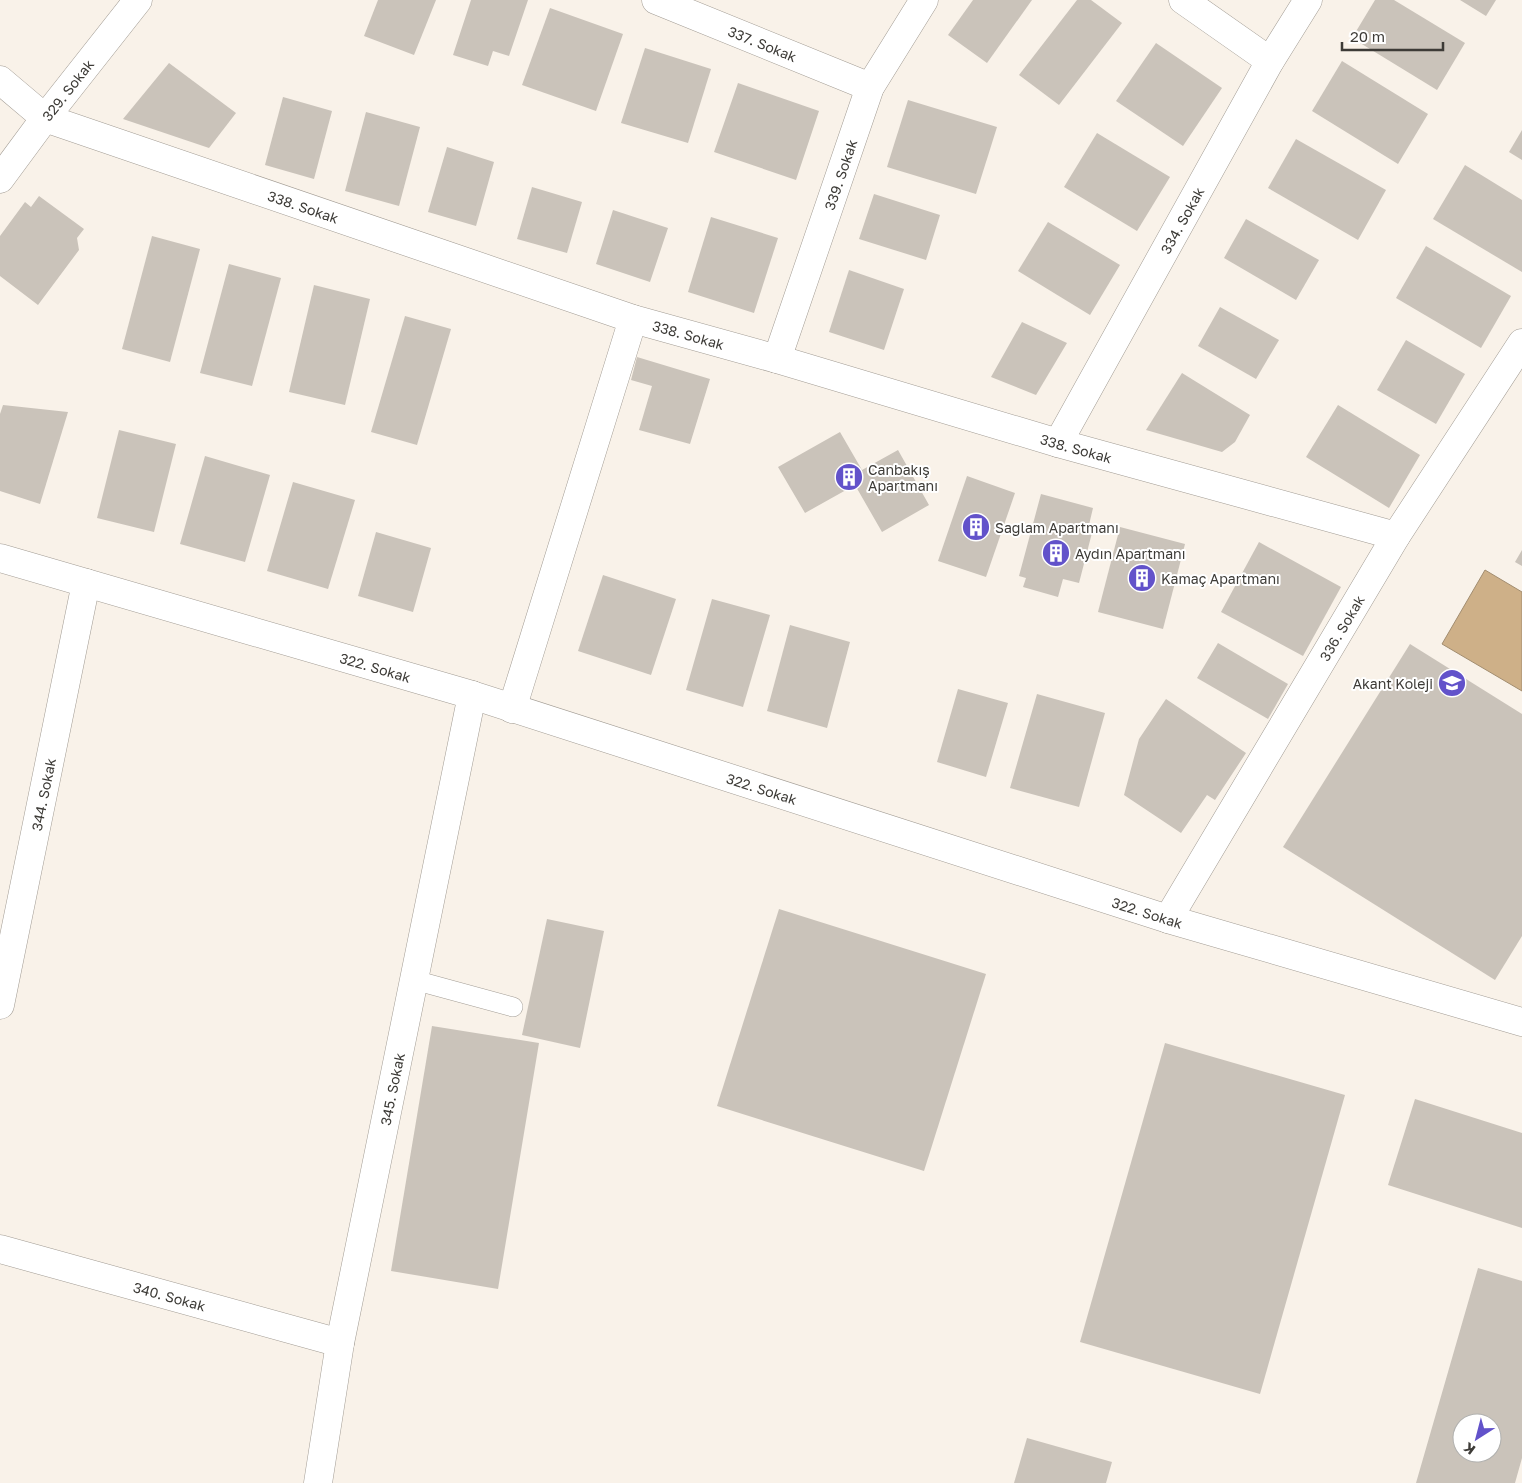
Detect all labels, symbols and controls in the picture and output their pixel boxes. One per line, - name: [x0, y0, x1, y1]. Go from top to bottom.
- scale bar: [1342, 20, 1443, 52]
- street label: 337. Sokak: [726, 22, 799, 65]
- text: 20 m: [1350, 27, 1385, 45]
- street label: 329. Sokak: [38, 55, 97, 124]
- street label: 339. Sokak: [820, 137, 860, 212]
- street label: 334. Sokak: [1156, 184, 1207, 256]
- street label: 338. Sokak: [266, 186, 341, 226]
- street label: 338. Sokak: [651, 316, 726, 353]
- street label: 338. Sokak: [1038, 430, 1114, 466]
- place label: Canbakış Apartmanı: [868, 461, 938, 494]
- building icon: Canbakış Apartmanı: [834, 462, 864, 492]
- building icon: Sağlam Apartmanı: [961, 512, 991, 542]
- place label: Sağlam Apartmanı: [995, 519, 1119, 536]
- building icon: Aydın Apartmanı: [1041, 538, 1071, 568]
- place label: Aydın Apartmanı: [1075, 545, 1185, 562]
- building icon: Kamaç Apartmanı: [1127, 563, 1157, 593]
- place label: Kamaç Apartmanı: [1161, 570, 1280, 587]
- street label: 336. Sokak: [1315, 592, 1368, 664]
- street label: 322. Sokak: [338, 649, 413, 685]
- school or university icon: Akant Koleji: [1437, 668, 1467, 698]
- place label: Akant Koleji: [1353, 675, 1433, 692]
- street label: 344. Sokak: [27, 756, 59, 832]
- street label: 322. Sokak: [724, 769, 799, 808]
- street label: 322. Sokak: [1110, 893, 1185, 931]
- street label: 345. Sokak: [376, 1051, 407, 1127]
- street label: 340. Sokak: [132, 1278, 208, 1314]
- north arrow: [1452, 1413, 1502, 1463]
- text: K: [1460, 1439, 1478, 1459]

